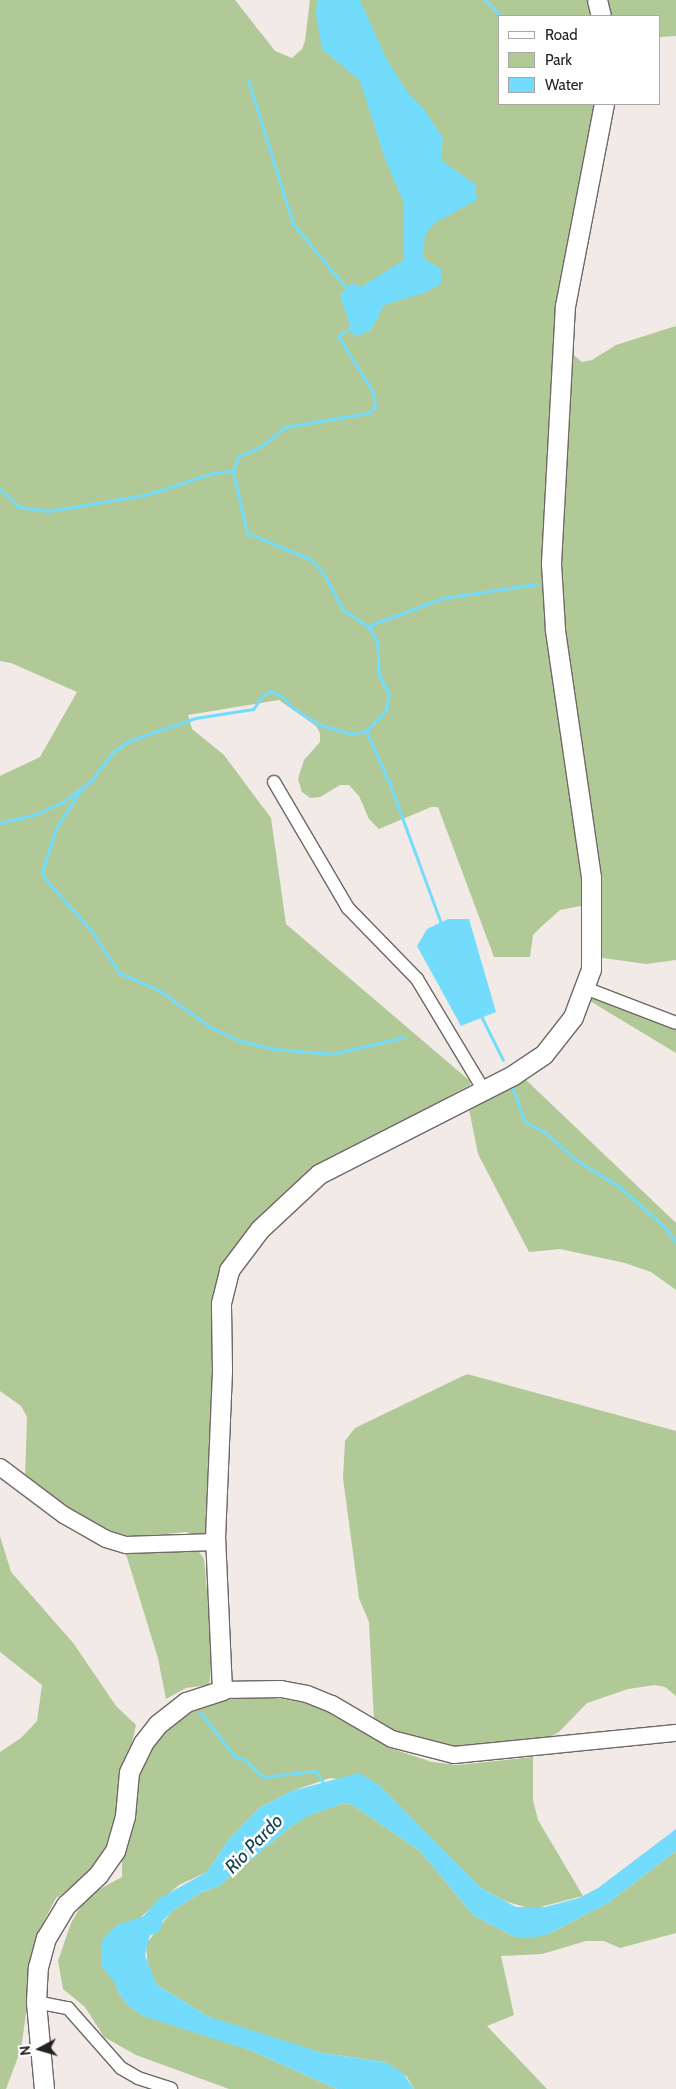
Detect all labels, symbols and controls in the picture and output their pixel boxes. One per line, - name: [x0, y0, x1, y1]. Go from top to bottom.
- legend: [498, 15, 661, 105]
- text: Road: [545, 26, 578, 44]
- text: Park: [545, 51, 572, 69]
- text: Water: [545, 76, 583, 94]
- water label: Rio Pardo: [220, 1810, 288, 1878]
- north arrow: [15, 2024, 65, 2074]
- text: N: [16, 2045, 35, 2056]

